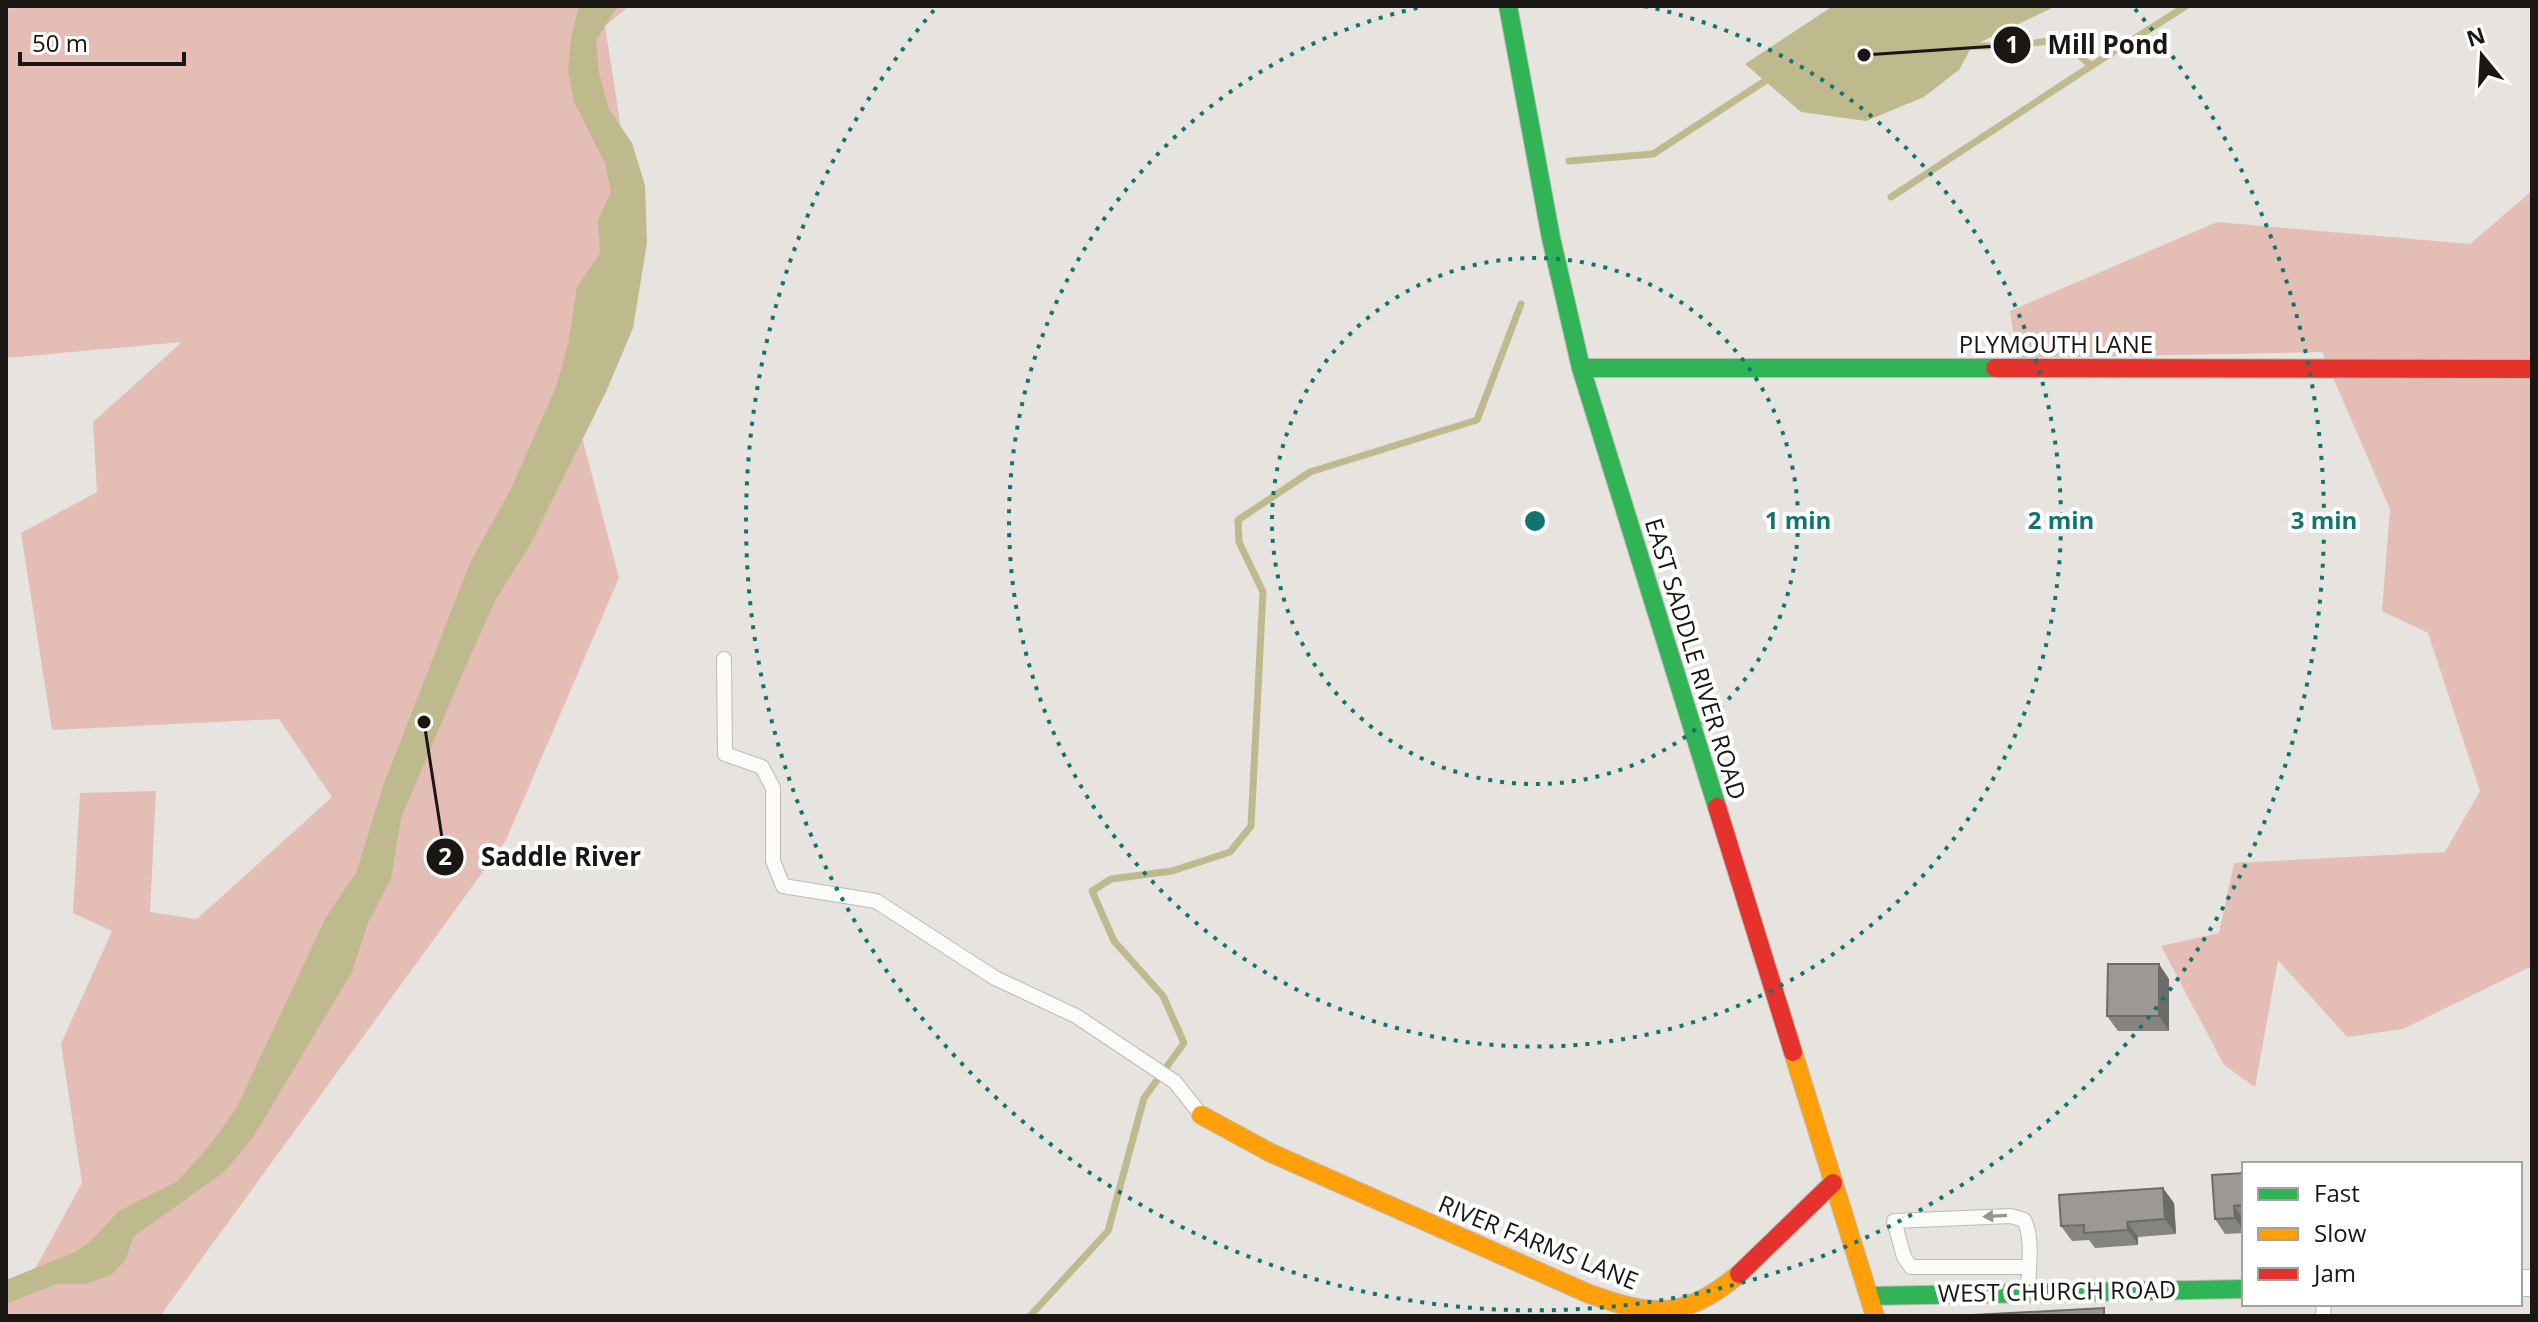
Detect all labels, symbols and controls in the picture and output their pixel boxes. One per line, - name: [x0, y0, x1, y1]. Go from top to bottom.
- scale bar: [20, 16, 184, 66]
- north arrow: [2442, 16, 2522, 96]
- text: N: [2462, 19, 2489, 53]
- callout: Mill Pond: [1992, 20, 2185, 70]
- text: 50 m: [32, 26, 88, 59]
- text: Mill Pond: [2047, 26, 2169, 62]
- text: 1: [2005, 27, 2019, 60]
- street label: PLYMOUTH LANE: [1959, 327, 2153, 360]
- text: 1 min: [1765, 503, 1831, 536]
- text: 2 min: [2028, 503, 2094, 536]
- text: 3 min: [2291, 503, 2357, 536]
- centre of rings: [1521, 507, 1549, 535]
- street label: EAST SADDLE RIVER ROAD: [1638, 514, 1755, 803]
- callout: Saddle River: [425, 832, 657, 882]
- text: Saddle River: [481, 838, 641, 874]
- text: 2: [438, 839, 452, 872]
- legend: [2242, 1162, 2522, 1306]
- text: Fast: [2314, 1176, 2360, 1209]
- street label: RIVER FARMS LANE: [1434, 1186, 1643, 1297]
- one-way arrow: [1982, 1210, 2007, 1223]
- text: Slow: [2314, 1216, 2367, 1249]
- text: Jam: [2312, 1256, 2356, 1289]
- street label: WEST CHURCH ROAD: [1938, 1272, 2176, 1309]

